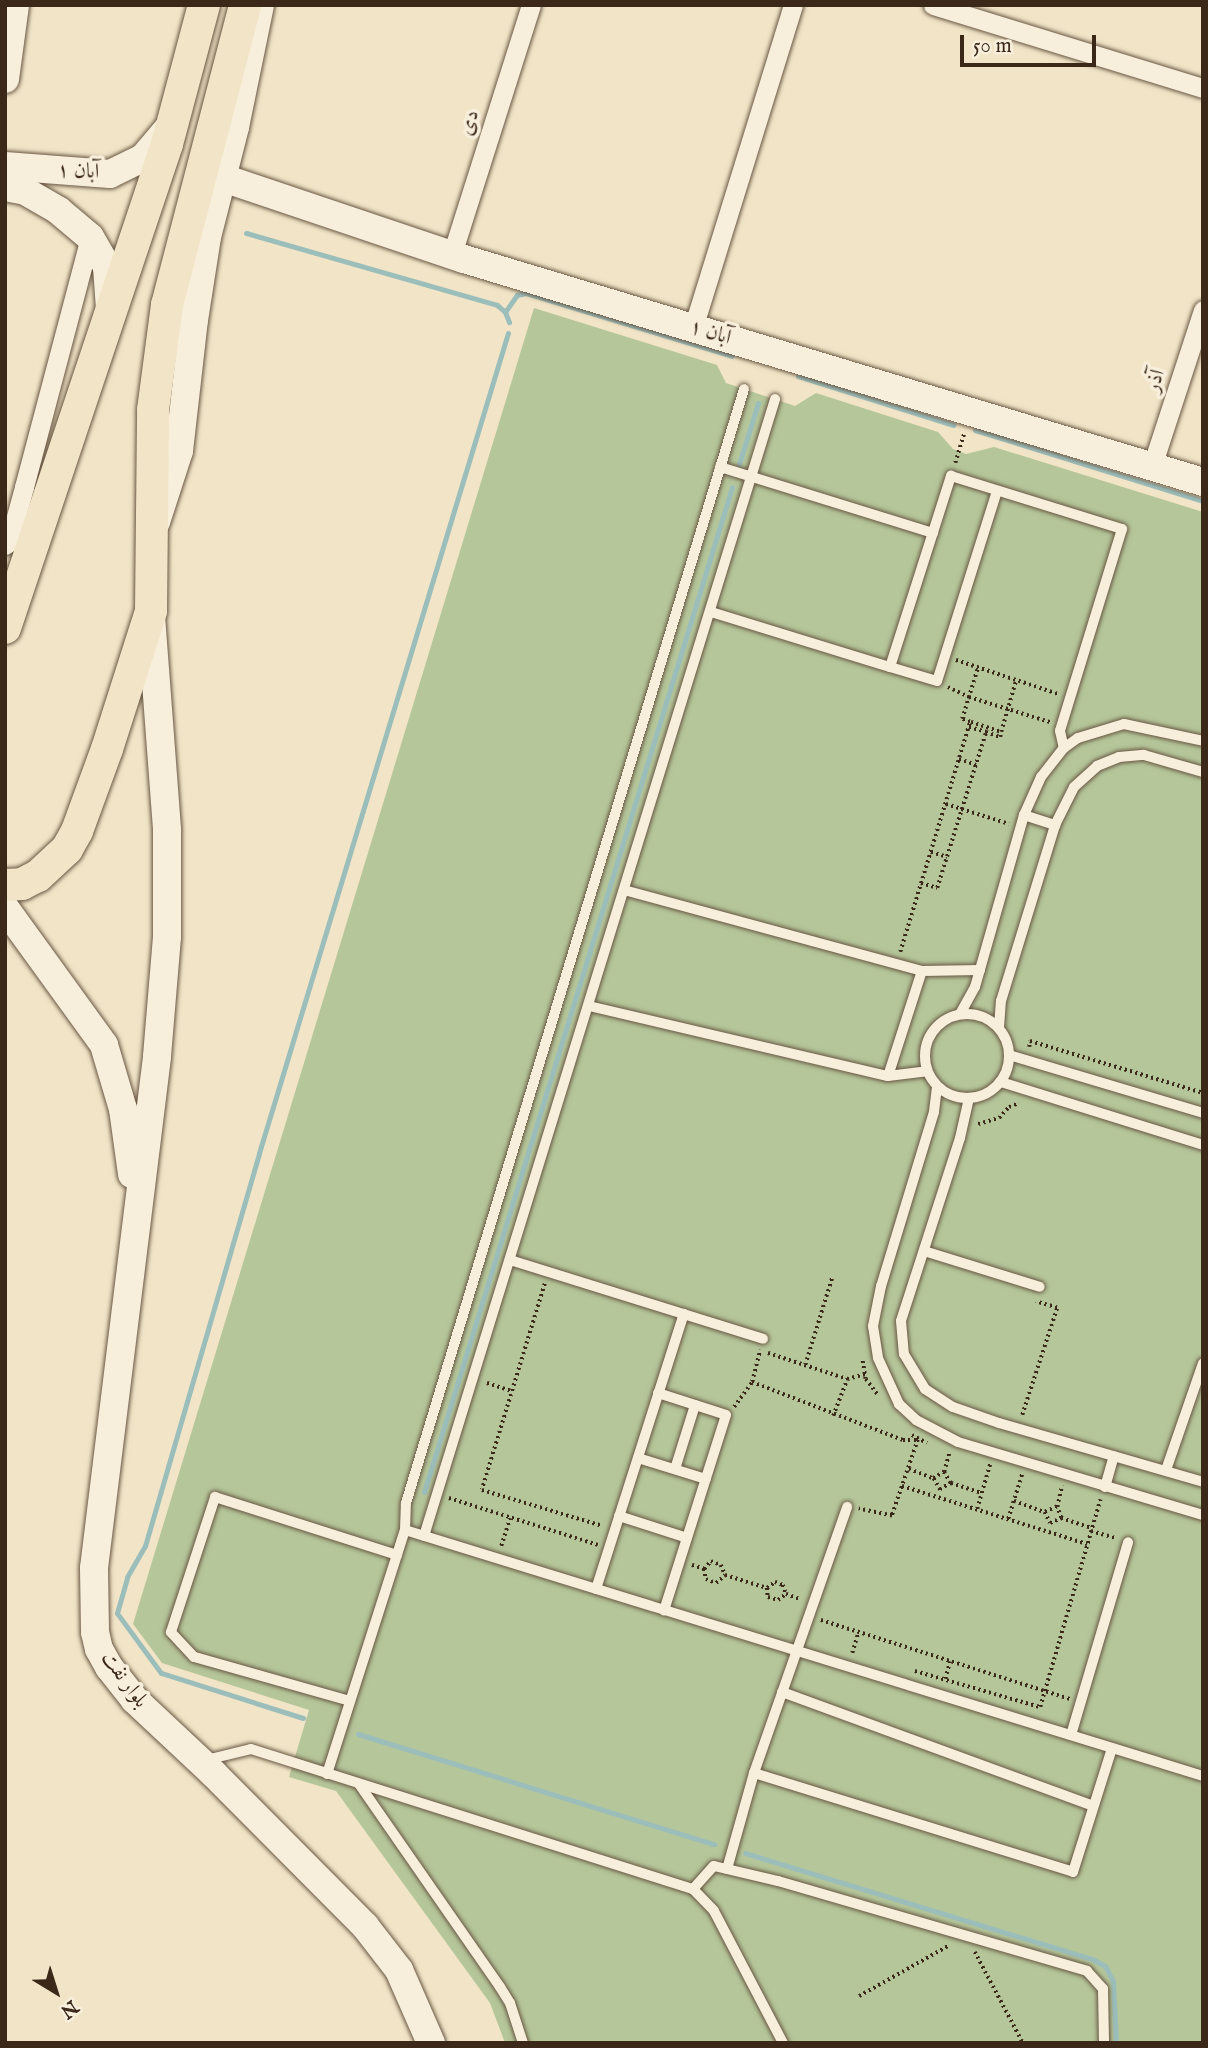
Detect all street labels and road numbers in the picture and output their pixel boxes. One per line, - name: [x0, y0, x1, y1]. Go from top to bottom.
- street label: دی: [454, 107, 486, 139]
- street label: آبان ۱: [56, 159, 100, 185]
- street label: آبان ۱: [686, 315, 734, 351]
- street label: آذر: [1141, 366, 1171, 396]
- street label: بلوار نفت: [95, 1647, 153, 1713]

